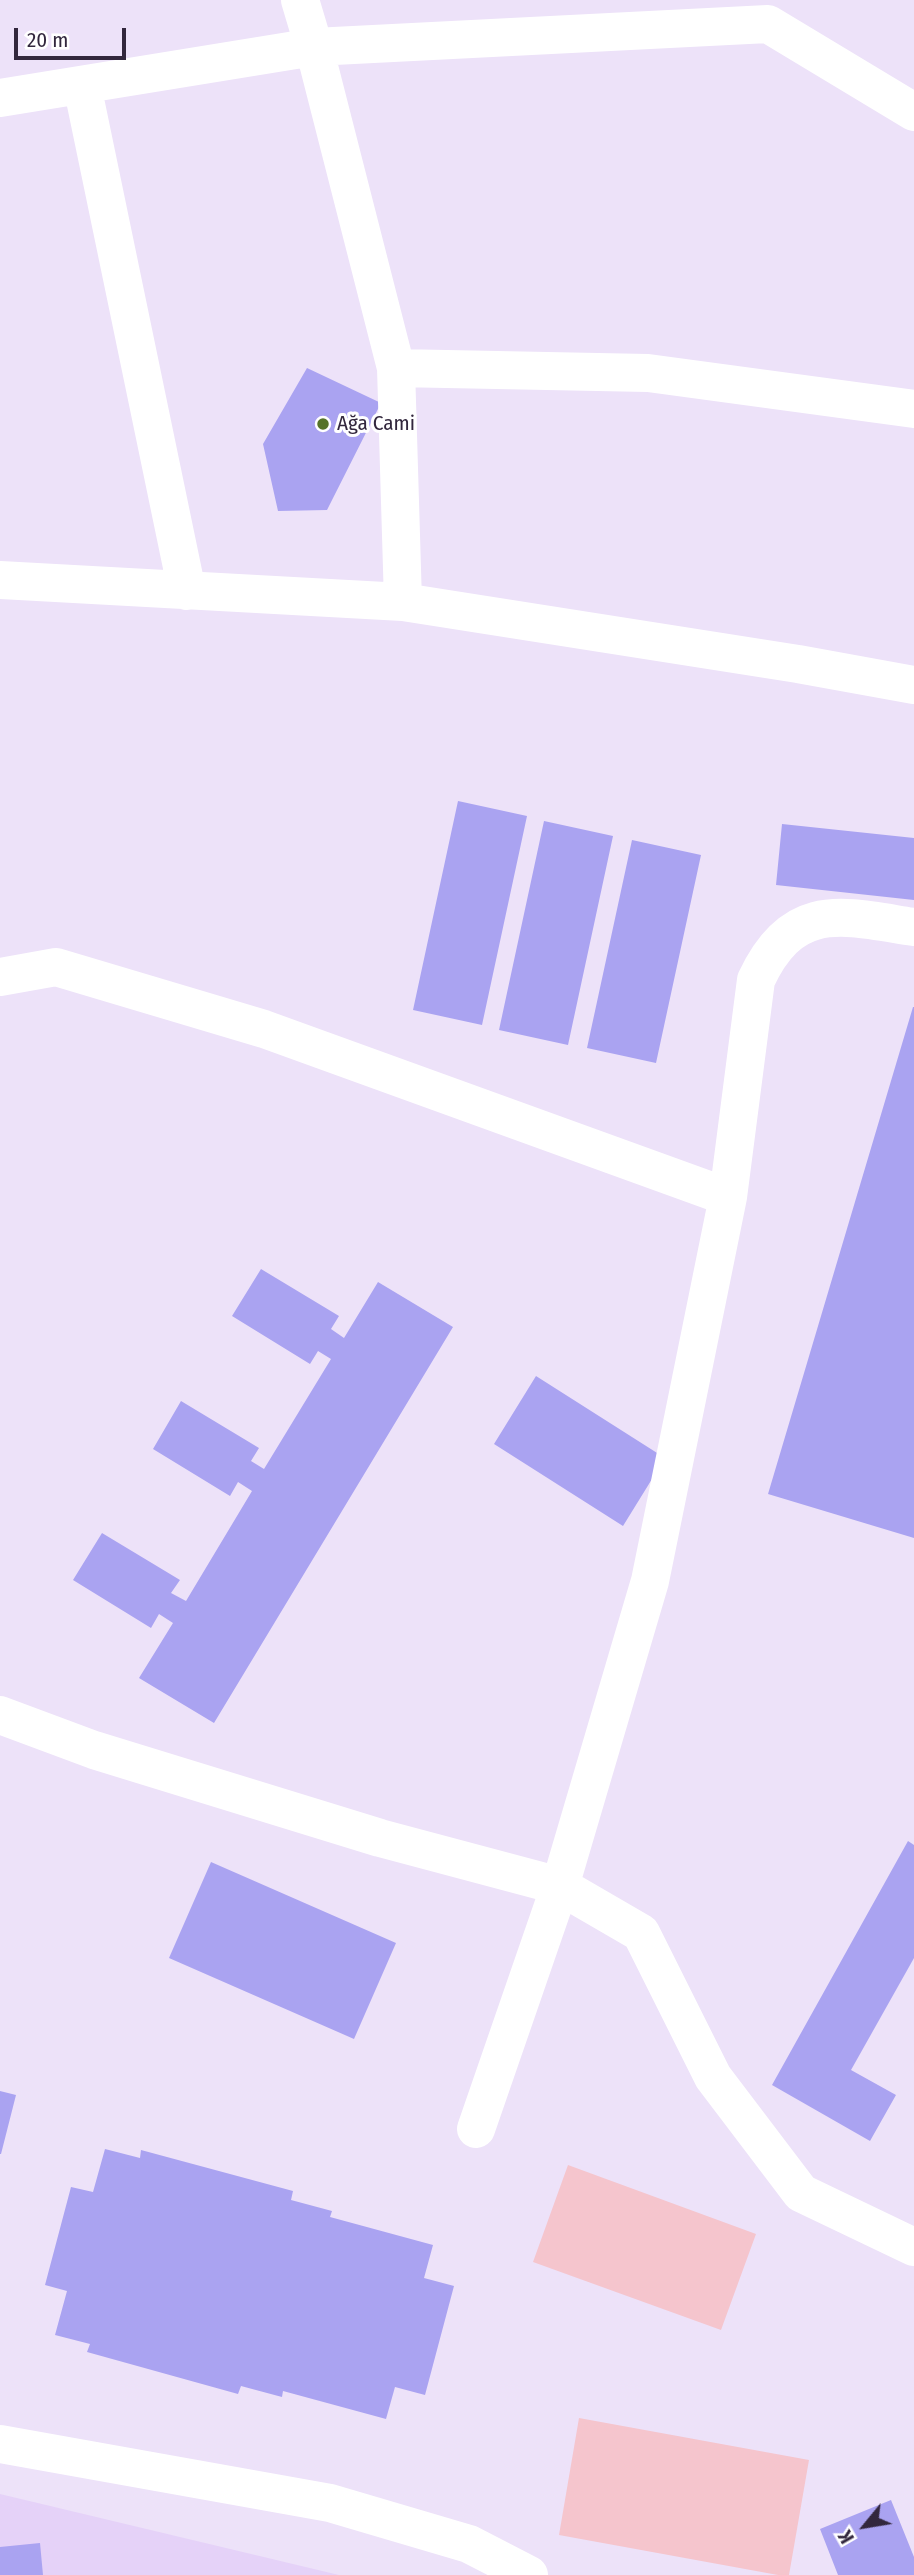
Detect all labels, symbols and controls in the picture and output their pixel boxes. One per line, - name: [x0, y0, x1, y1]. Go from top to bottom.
- scale bar: [18, 14, 130, 58]
- text: 20 m: [27, 27, 68, 53]
- place label: Ağa Cami: [337, 411, 415, 437]
- marker: Ağa Cami: [315, 416, 331, 432]
- north arrow: [830, 2491, 900, 2561]
- text: K: [834, 2526, 859, 2547]

